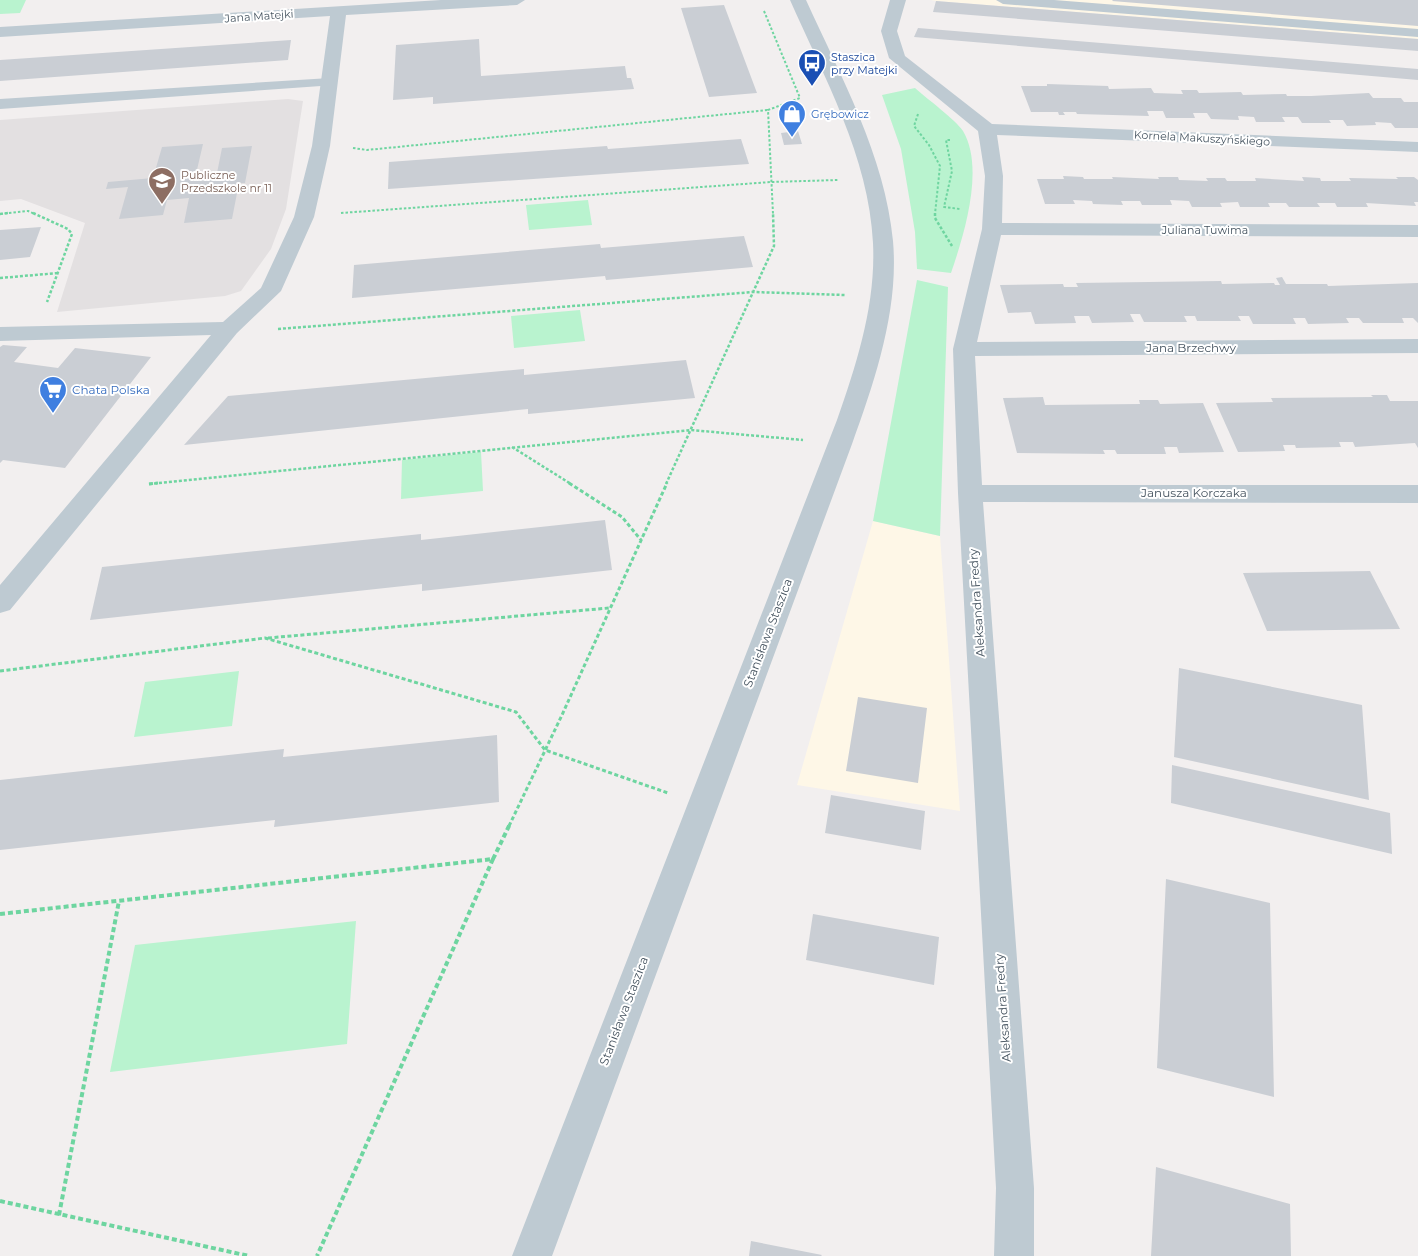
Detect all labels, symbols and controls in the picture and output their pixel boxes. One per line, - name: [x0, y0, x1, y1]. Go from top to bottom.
- street label: Jana Matejki: [223, 7, 294, 25]
- bus stop icon: Staszica przy Matejki: [797, 48, 827, 87]
- place label: Staszica przy Matejki: [831, 50, 898, 77]
- shop icon: Grębowicz: [777, 99, 807, 138]
- place label: Grębowicz: [811, 107, 869, 121]
- street label: Kornela Makuszyńskiego: [1134, 127, 1270, 149]
- school or university icon: Publiczne Przedszkole nr 11: [147, 166, 177, 205]
- place label: Publiczne Przedszkole nr 11: [181, 168, 272, 195]
- street label: Juliana Tuwima: [1161, 223, 1248, 237]
- street label: Jana Brzechwy: [1145, 340, 1237, 355]
- supermarket icon: Chata Polska: [38, 375, 68, 414]
- place label: Chata Polska: [72, 382, 150, 397]
- street label: Janusza Korczaka: [1140, 485, 1247, 500]
- street label: Aleksandra Fredry: [965, 548, 988, 658]
- street label: Stanisława Staszica: [740, 576, 795, 689]
- street label: Aleksandra Fredry: [991, 953, 1014, 1063]
- street label: Stanisława Staszica: [596, 954, 651, 1067]

